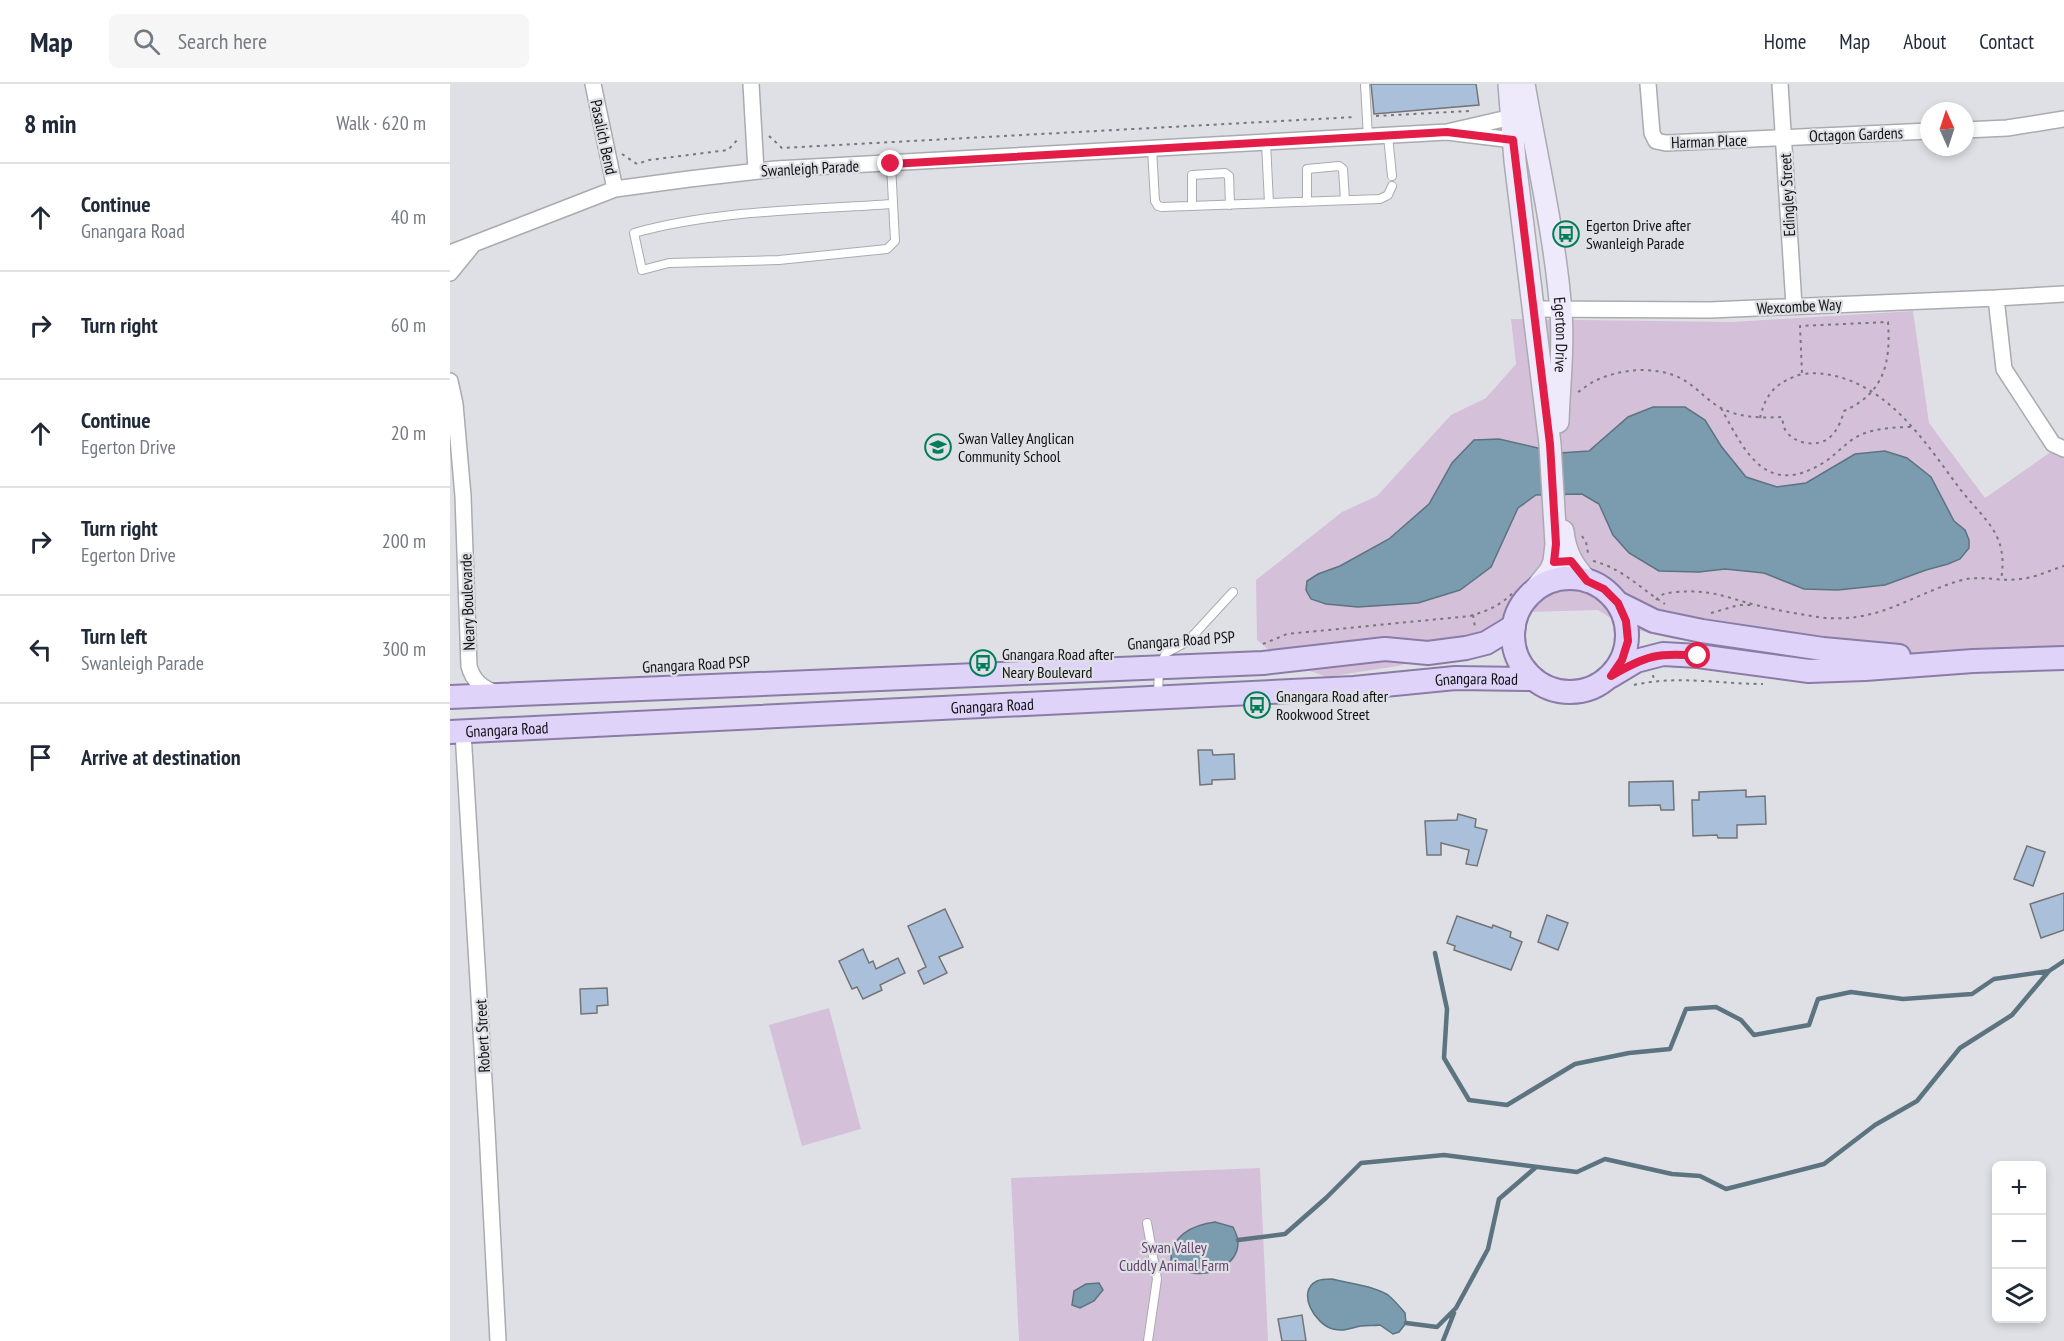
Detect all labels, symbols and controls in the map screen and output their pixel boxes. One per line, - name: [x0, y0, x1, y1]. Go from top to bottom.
- search box: [109, 14, 529, 68]
- text: Map: [30, 23, 73, 60]
- icon: search: [130, 25, 163, 58]
- text: Search here: [178, 27, 267, 55]
- text: Home: [1764, 28, 1806, 55]
- text: Map: [1839, 28, 1870, 55]
- text: About: [1903, 28, 1946, 55]
- text: Contact: [1979, 28, 2034, 55]
- street label: Pasalich Bend: [586, 98, 622, 177]
- north arrow: [1920, 102, 1974, 156]
- text: 8 min: [24, 107, 77, 140]
- text: Walk · 620 m: [336, 110, 426, 136]
- street label: Octagon Gardens: [1809, 122, 1903, 146]
- street label: Harman Place: [1671, 130, 1747, 152]
- route end: [877, 150, 903, 176]
- street label: Edingley Street: [1775, 152, 1799, 237]
- street label: Swanleigh Parade: [760, 155, 860, 181]
- text: Continue: [81, 190, 151, 218]
- icon: ahead: [24, 201, 57, 234]
- text: 40 m: [391, 204, 426, 230]
- place label: Egerton Drive after Swanleigh Parade: [1586, 215, 1691, 253]
- text: Gnangara Road: [81, 218, 185, 244]
- bus stop icon: Egerton Drive after Swanleigh Parade: [1551, 219, 1581, 249]
- street label: Wexcombe Way: [1756, 294, 1842, 318]
- street label: Egerton Drive: [1550, 296, 1572, 373]
- icon: right: [24, 309, 57, 342]
- text: Turn right: [81, 311, 158, 339]
- text: 60 m: [391, 312, 426, 338]
- text: Continue: [81, 406, 151, 434]
- icon: ahead: [24, 417, 57, 450]
- text: 20 m: [391, 420, 426, 446]
- place label: Swan Valley Anglican Community School: [958, 428, 1074, 466]
- school or university icon: Swan Valley Anglican Community School: [923, 432, 953, 462]
- text: Egerton Drive: [81, 434, 176, 460]
- text: Turn right: [81, 514, 158, 542]
- icon: right: [24, 525, 57, 558]
- text: 200 m: [382, 528, 426, 554]
- text: Egerton Drive: [81, 542, 176, 568]
- street label: Neary Boulevarde: [455, 553, 479, 651]
- text: Turn left: [81, 622, 147, 650]
- street label: Gnangara Road PSP: [1127, 626, 1235, 654]
- icon: left: [24, 633, 57, 666]
- text: 300 m: [382, 636, 426, 662]
- route start: [1684, 642, 1710, 668]
- place label: Gnangara Road after Neary Boulevard: [1002, 644, 1115, 682]
- bus stop icon: Gnangara Road after Neary Boulevard: [968, 648, 998, 678]
- text: Swanleigh Parade: [81, 650, 204, 676]
- street label: Gnangara Road PSP: [642, 651, 750, 677]
- street label: Gnangara Road: [1434, 668, 1518, 690]
- place label: Gnangara Road after Rookwood Street: [1276, 686, 1389, 724]
- bus stop icon: Gnangara Road after Rookwood Street: [1242, 690, 1272, 720]
- street label: Gnangara Road: [950, 694, 1034, 718]
- street label: Gnangara Road: [465, 717, 549, 741]
- icon: arrive: [24, 741, 57, 774]
- text: Arrive at destination: [81, 743, 241, 771]
- street label: Robert Street: [470, 998, 494, 1073]
- map controls: [1992, 1161, 2046, 1323]
- button: +: [1992, 1161, 2046, 1215]
- button: −: [1992, 1215, 2046, 1269]
- park label: Swan Valley Cuddly Animal Farm: [1119, 1237, 1229, 1275]
- button: layers: [1992, 1269, 2046, 1323]

